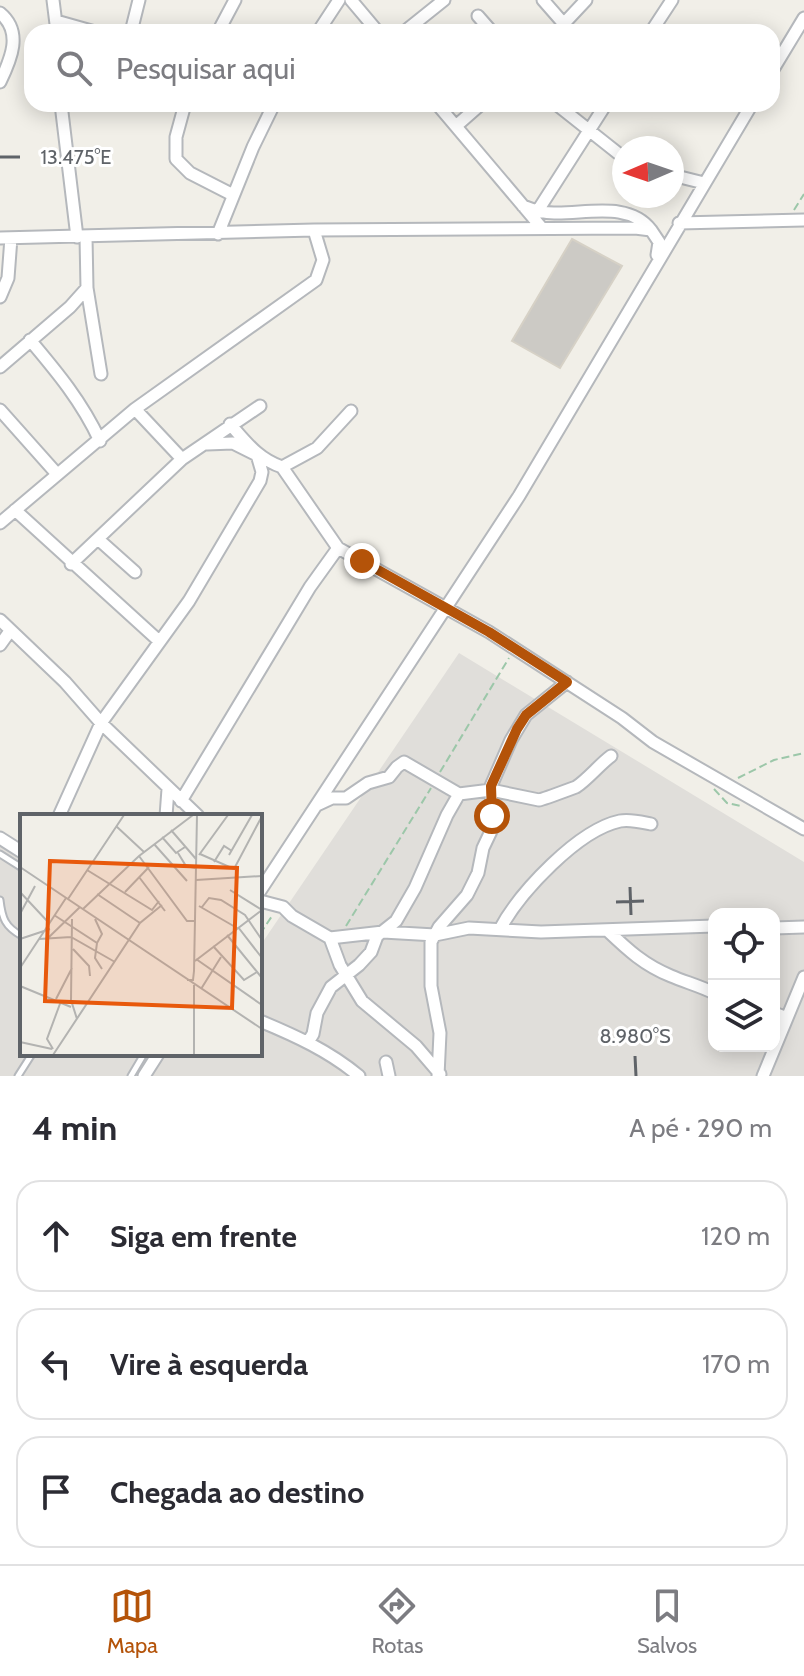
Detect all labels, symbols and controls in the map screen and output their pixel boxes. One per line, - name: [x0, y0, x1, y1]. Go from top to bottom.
- search box: [24, 24, 780, 112]
- icon: search: [52, 46, 96, 90]
- text: Pesquisar aqui: [116, 50, 296, 87]
- north arrow: [612, 136, 684, 208]
- text: 13.475°E: [41, 145, 111, 169]
- route end: [344, 543, 380, 579]
- route start: [474, 798, 510, 834]
- inset map: [20, 814, 262, 1056]
- map controls: [708, 908, 780, 1052]
- button: locate: [708, 908, 780, 980]
- button: layers: [708, 980, 780, 1052]
- text: 8.980°S: [599, 1024, 671, 1048]
- text: 4 min: [32, 1107, 117, 1149]
- text: A pé · 290 m: [629, 1112, 772, 1144]
- icon: ahead: [34, 1214, 78, 1258]
- text: Siga em frente: [110, 1218, 297, 1255]
- text: 120 m: [701, 1220, 770, 1252]
- icon: left: [34, 1342, 78, 1386]
- text: Vire à esquerda: [110, 1346, 308, 1383]
- text: 170 m: [702, 1348, 770, 1380]
- icon: arrive: [34, 1470, 78, 1514]
- text: Chegada ao destino: [110, 1474, 364, 1511]
- tab: Mapa: [107, 1584, 158, 1659]
- tab: Rotas: [371, 1584, 423, 1659]
- tab: Salvos: [637, 1584, 697, 1659]

